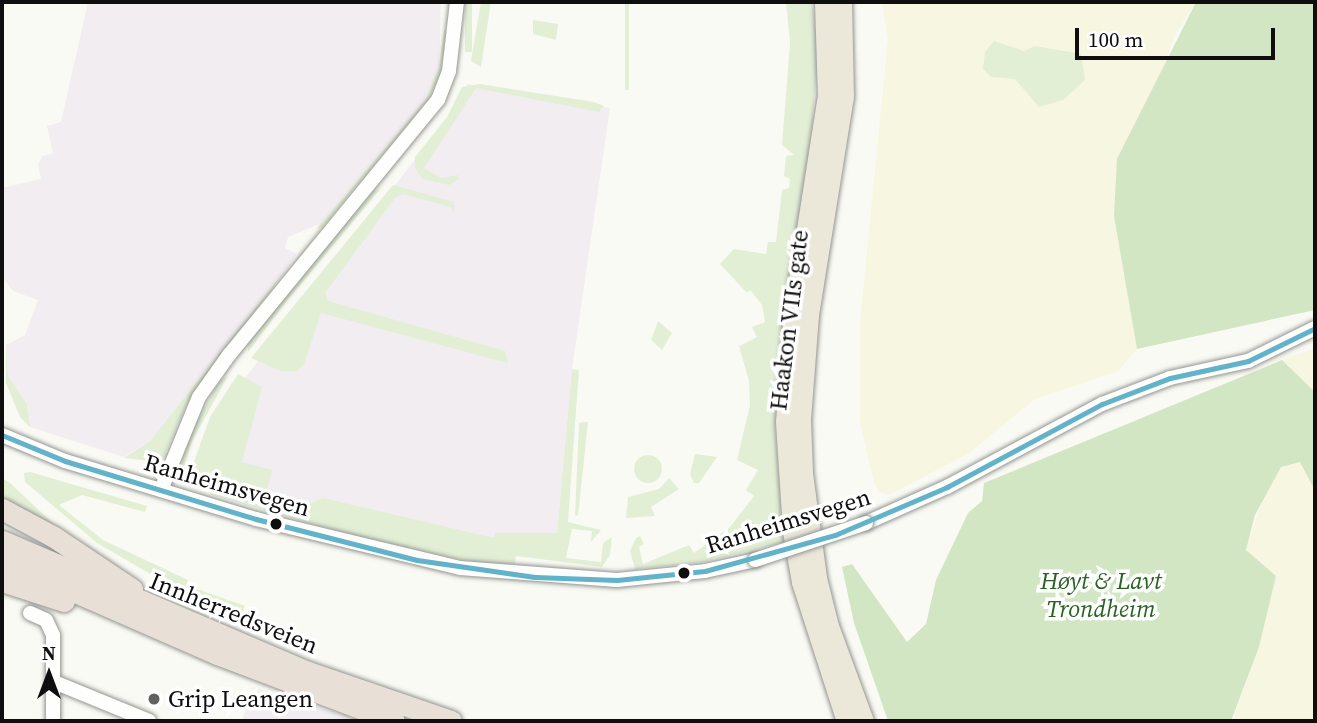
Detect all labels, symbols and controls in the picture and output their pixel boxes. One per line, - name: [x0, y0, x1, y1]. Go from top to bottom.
- scale bar: [1079, 14, 1278, 58]
- text: 100 m: [1088, 25, 1143, 54]
- street label: Haakon VIIs gate: [764, 228, 814, 412]
- street label: Ranheimsvegen: [141, 448, 313, 522]
- street label: Ranheimsvegen: [702, 482, 874, 560]
- unlabelled marker: [269, 517, 283, 531]
- street label: Innherredsveien: [146, 566, 322, 660]
- unlabelled marker: [677, 566, 691, 580]
- park label: Høyt & Lavt Trondheim: [1040, 567, 1162, 623]
- north arrow: [14, 639, 84, 709]
- text: N: [42, 640, 56, 666]
- place label: Grip Leangen: [168, 685, 313, 713]
- marker: Grip Leangen: [146, 691, 162, 707]

